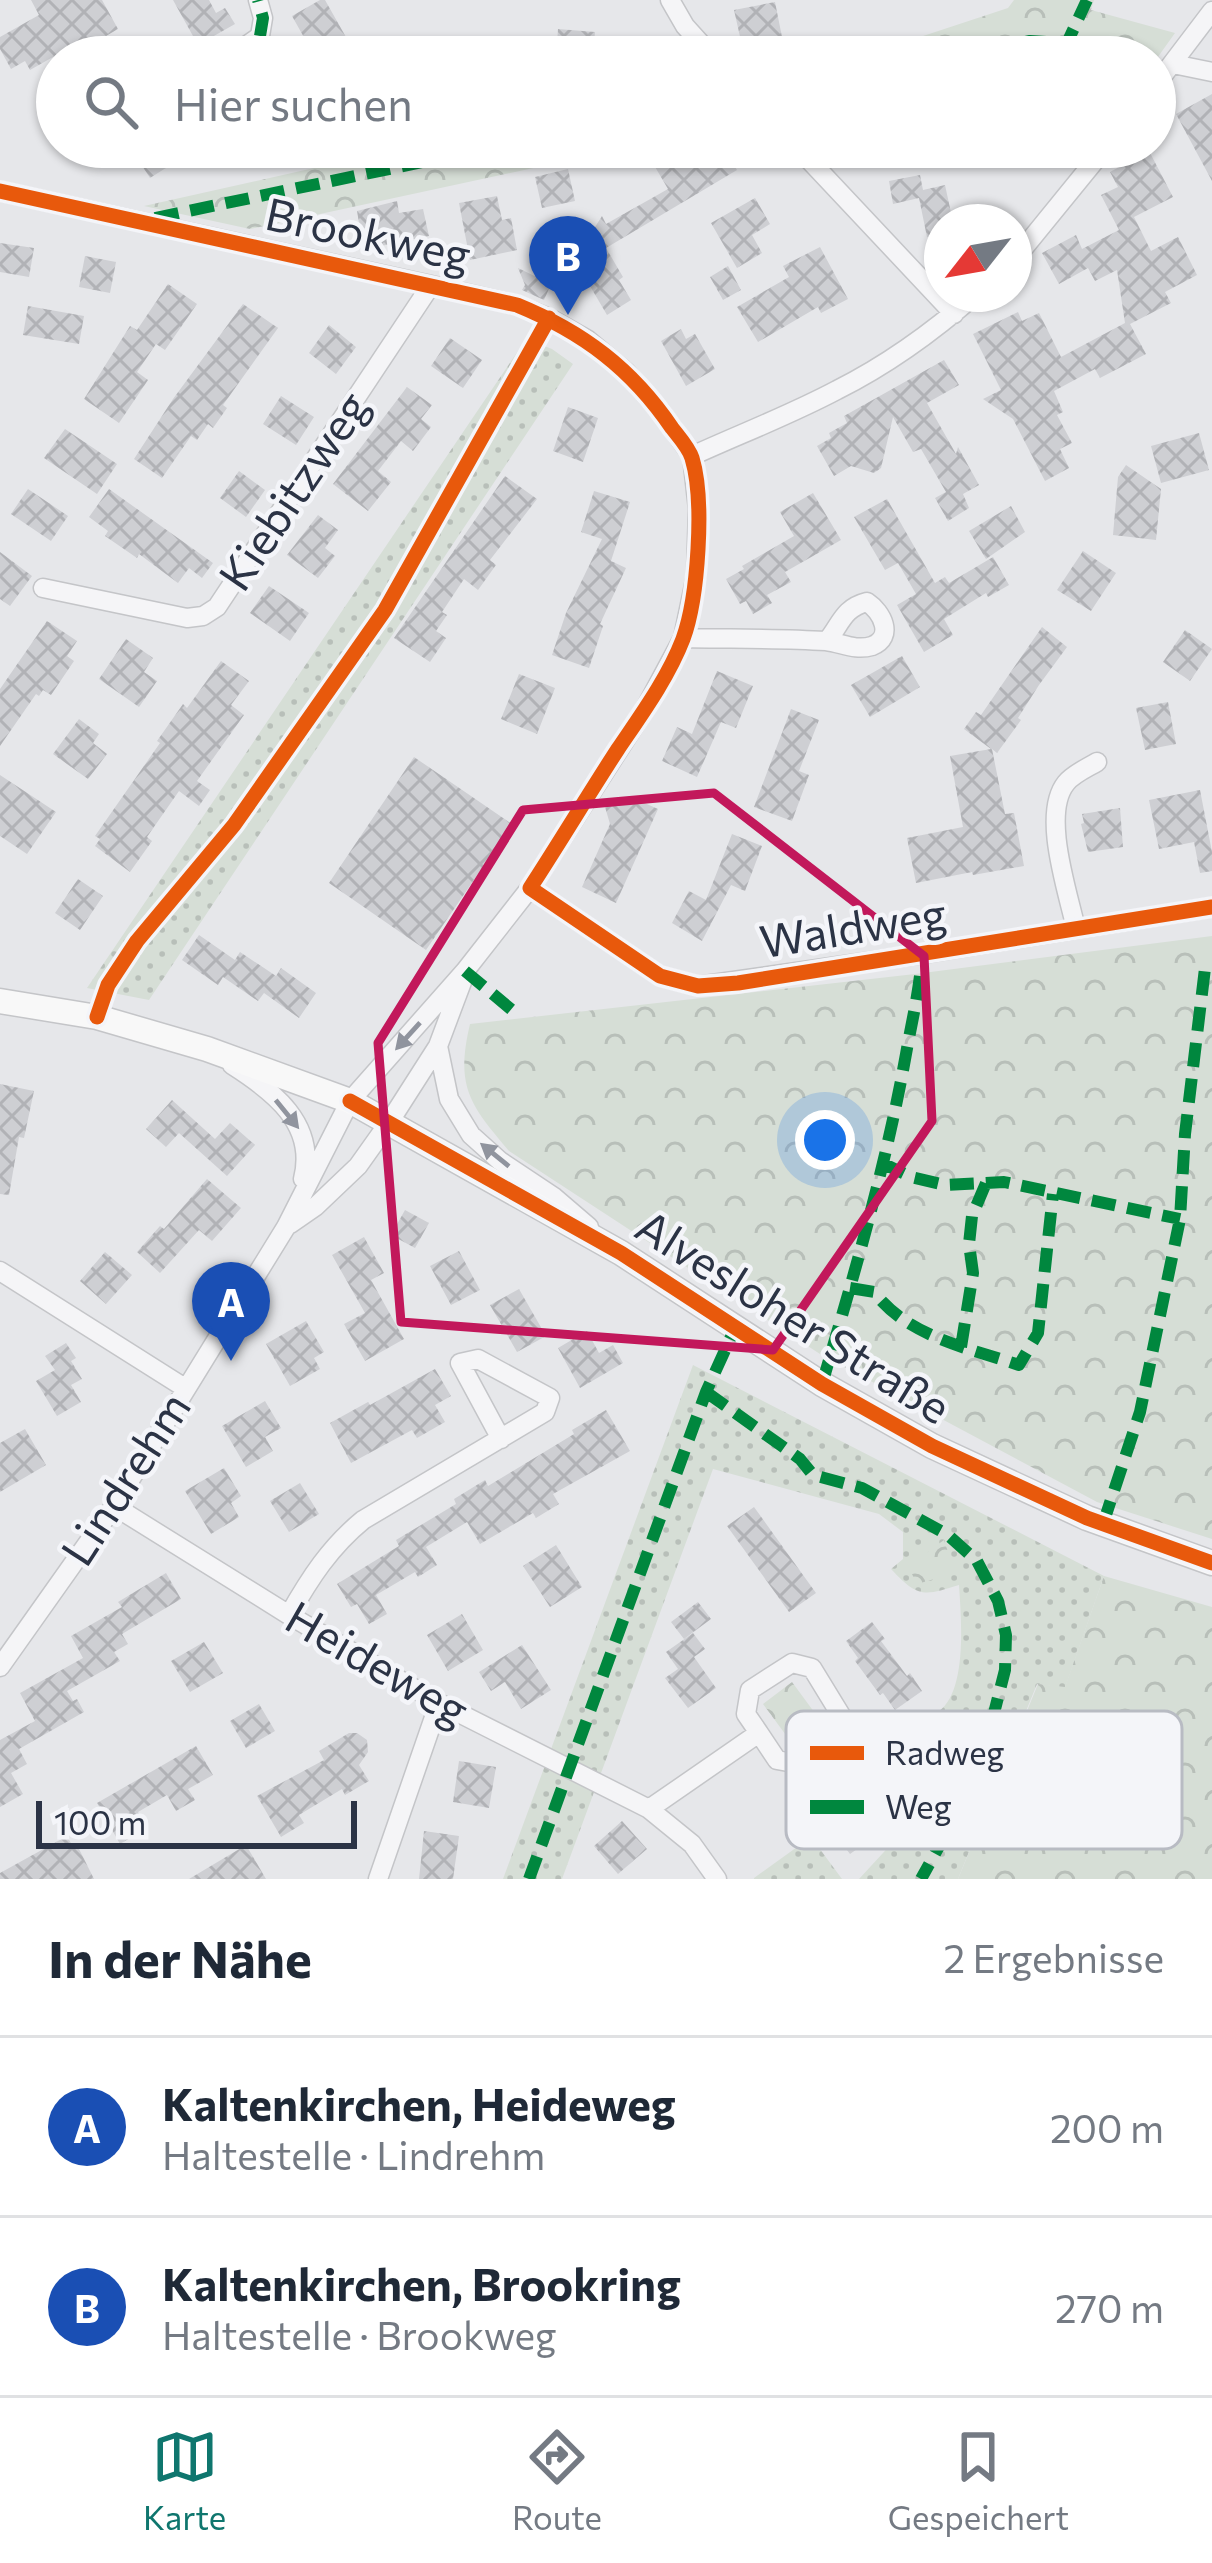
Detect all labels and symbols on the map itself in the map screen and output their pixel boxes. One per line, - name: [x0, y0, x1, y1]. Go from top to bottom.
- street label: Brookweg: [261, 184, 476, 281]
- north arrow: [924, 204, 1032, 312]
- pin: B: [529, 216, 607, 315]
- street label: Kiebitzweg: [205, 380, 378, 599]
- street label: Waldweg: [756, 884, 950, 967]
- one-way arrow: [395, 1021, 422, 1051]
- one-way arrow: [274, 1098, 299, 1129]
- your location: [795, 1110, 855, 1170]
- one-way arrow: [480, 1143, 511, 1169]
- street label: Alvesloher Straße: [627, 1196, 961, 1434]
- pin: A: [192, 1262, 270, 1361]
- street label: Lindrehm: [48, 1381, 200, 1574]
- street label: Heideweg: [277, 1588, 479, 1736]
- legend: [786, 1711, 1182, 1849]
- text: Radweg: [885, 1731, 1005, 1772]
- text: Weg: [885, 1785, 952, 1826]
- scale bar: [36, 1795, 357, 1848]

